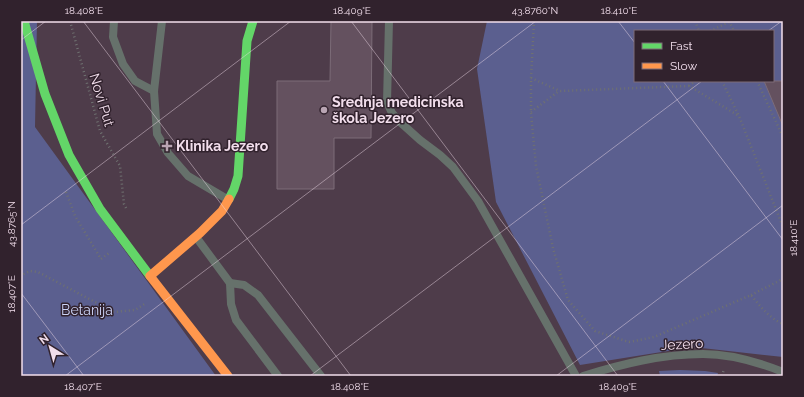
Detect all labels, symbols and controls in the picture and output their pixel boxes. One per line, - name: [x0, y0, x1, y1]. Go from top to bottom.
- text: 18.408°E: [65, 5, 103, 16]
- text: 18.409°E: [333, 5, 371, 16]
- text: 43.8760°N: [512, 5, 558, 16]
- text: 18.410°E: [601, 5, 637, 16]
- legend: [634, 30, 774, 82]
- text: Fast: [670, 39, 693, 53]
- text: Slow: [670, 59, 697, 73]
- street label: Novi Put: [86, 72, 118, 129]
- place label: Srednja medicinska škola Jezero: [332, 94, 463, 126]
- marker: Srednja medicinska škola Jezero: [319, 105, 329, 115]
- place label: Klinika Jezero: [176, 138, 269, 154]
- marker: Klinika Jezero: [161, 140, 173, 152]
- text: 43.8765°N: [6, 201, 17, 247]
- text: 18.410°E: [788, 220, 799, 256]
- text: 18.407°E: [6, 275, 17, 313]
- park label: Betanija: [61, 302, 113, 318]
- north arrow: [30, 327, 70, 367]
- text: N: [37, 332, 52, 347]
- street label: Jezero: [660, 335, 704, 353]
- text: 18.407°E: [64, 381, 102, 392]
- text: 18.408°E: [331, 381, 369, 392]
- text: 18.409°E: [599, 381, 637, 392]

